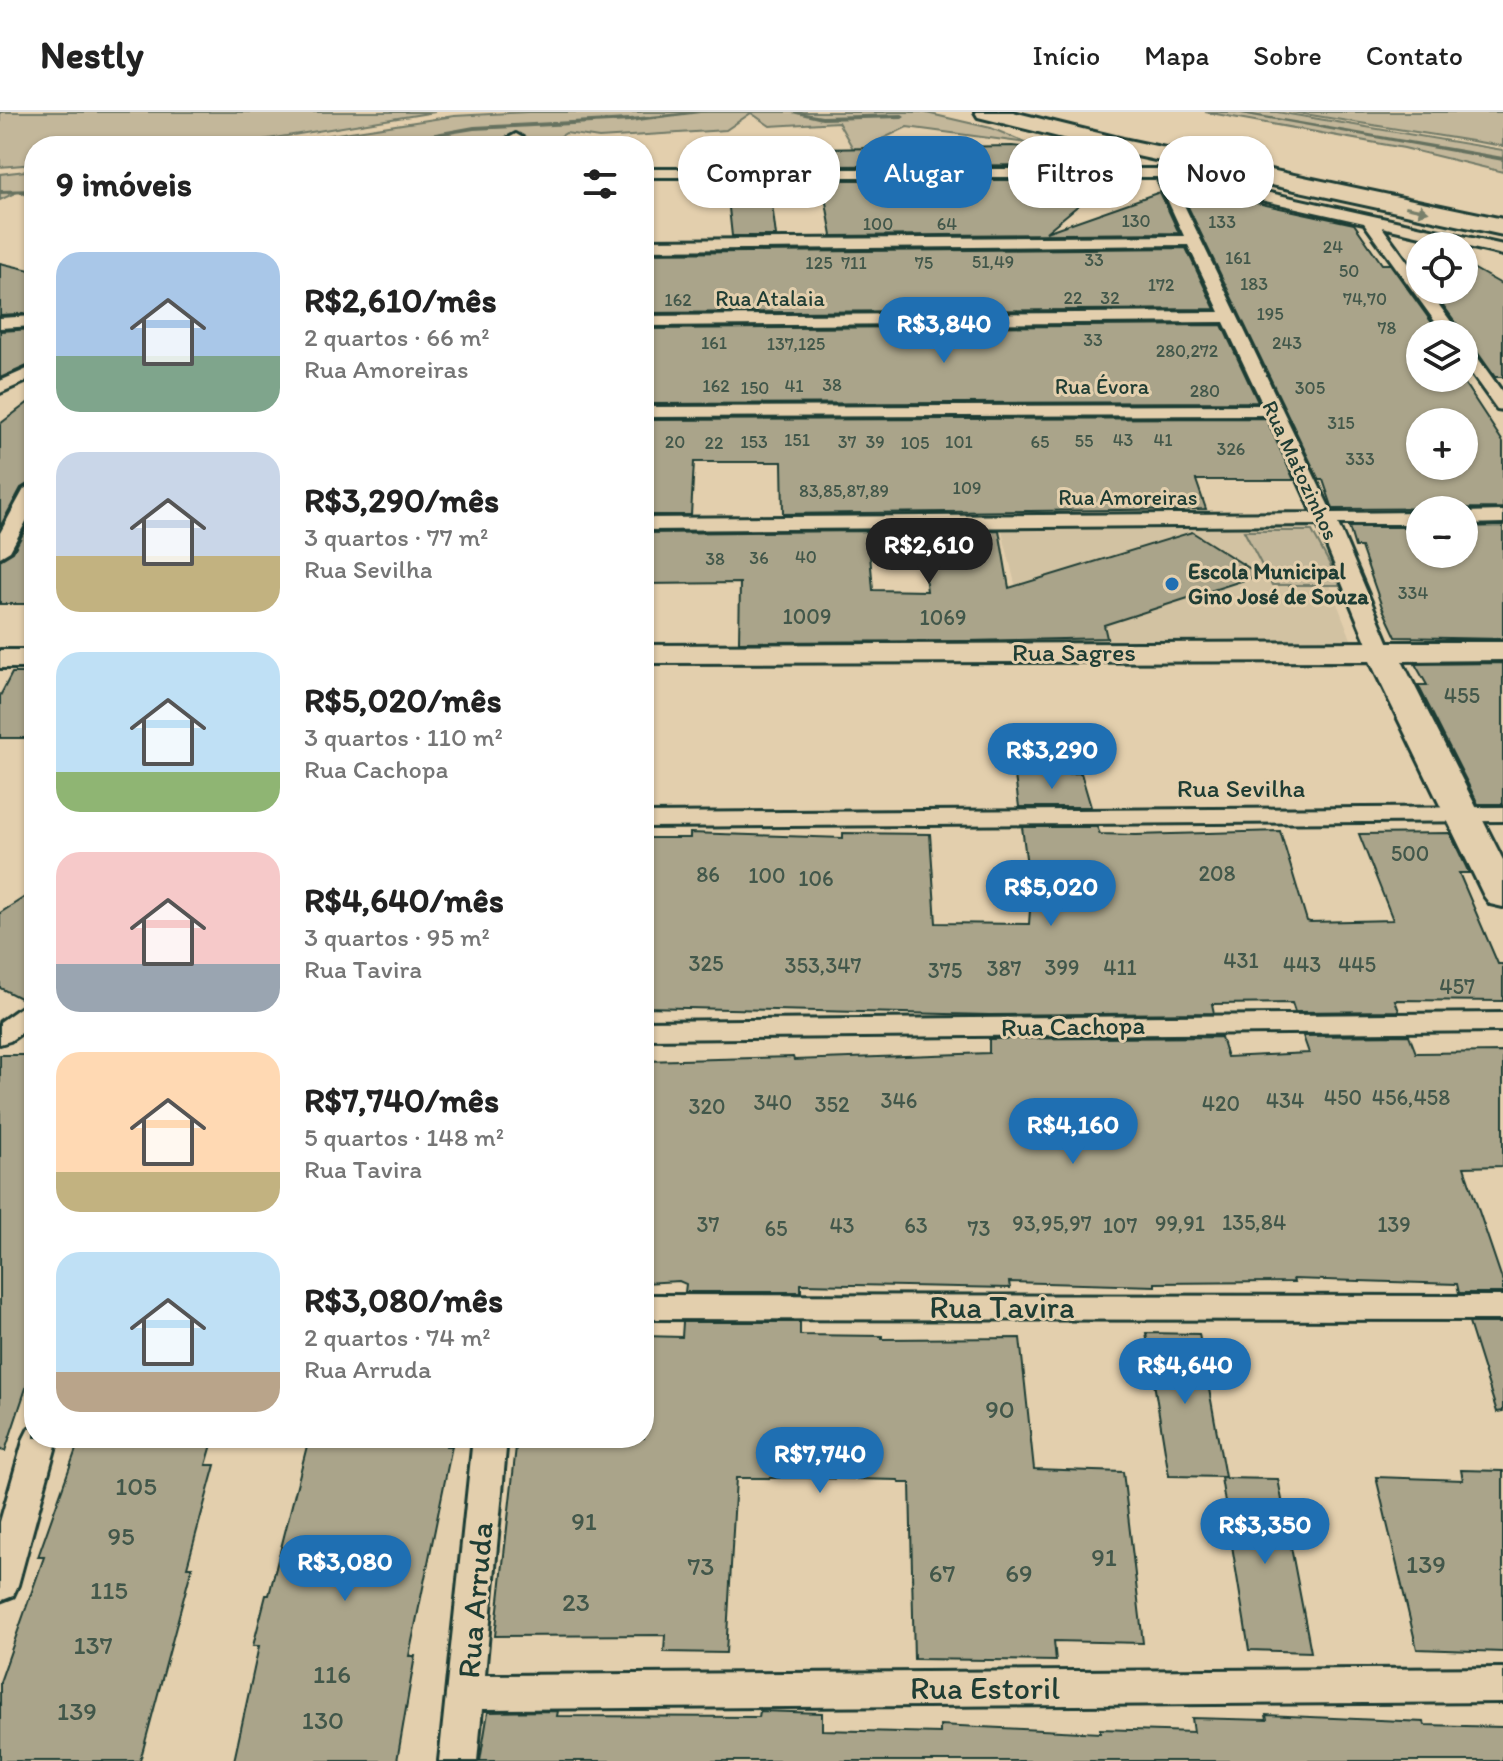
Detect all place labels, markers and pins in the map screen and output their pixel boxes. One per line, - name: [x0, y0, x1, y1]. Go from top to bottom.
- pin: R$3,840: [870, 297, 1018, 365]
- pin: R$2,610: [855, 518, 1003, 586]
- place label: Escola Municipal Gino José de Souza: [1188, 558, 1369, 610]
- marker: Escola Municipal Gino José de Souza: [1163, 575, 1181, 593]
- pin: R$3,290: [978, 723, 1126, 791]
- pin: R$5,020: [977, 860, 1125, 928]
- pin: R$4,160: [999, 1098, 1147, 1166]
- pin: R$4,640: [1111, 1338, 1259, 1406]
- pin: R$7,740: [746, 1427, 894, 1495]
- pin: R$3,350: [1191, 1498, 1339, 1566]
- pin: R$3,080: [271, 1535, 419, 1603]

